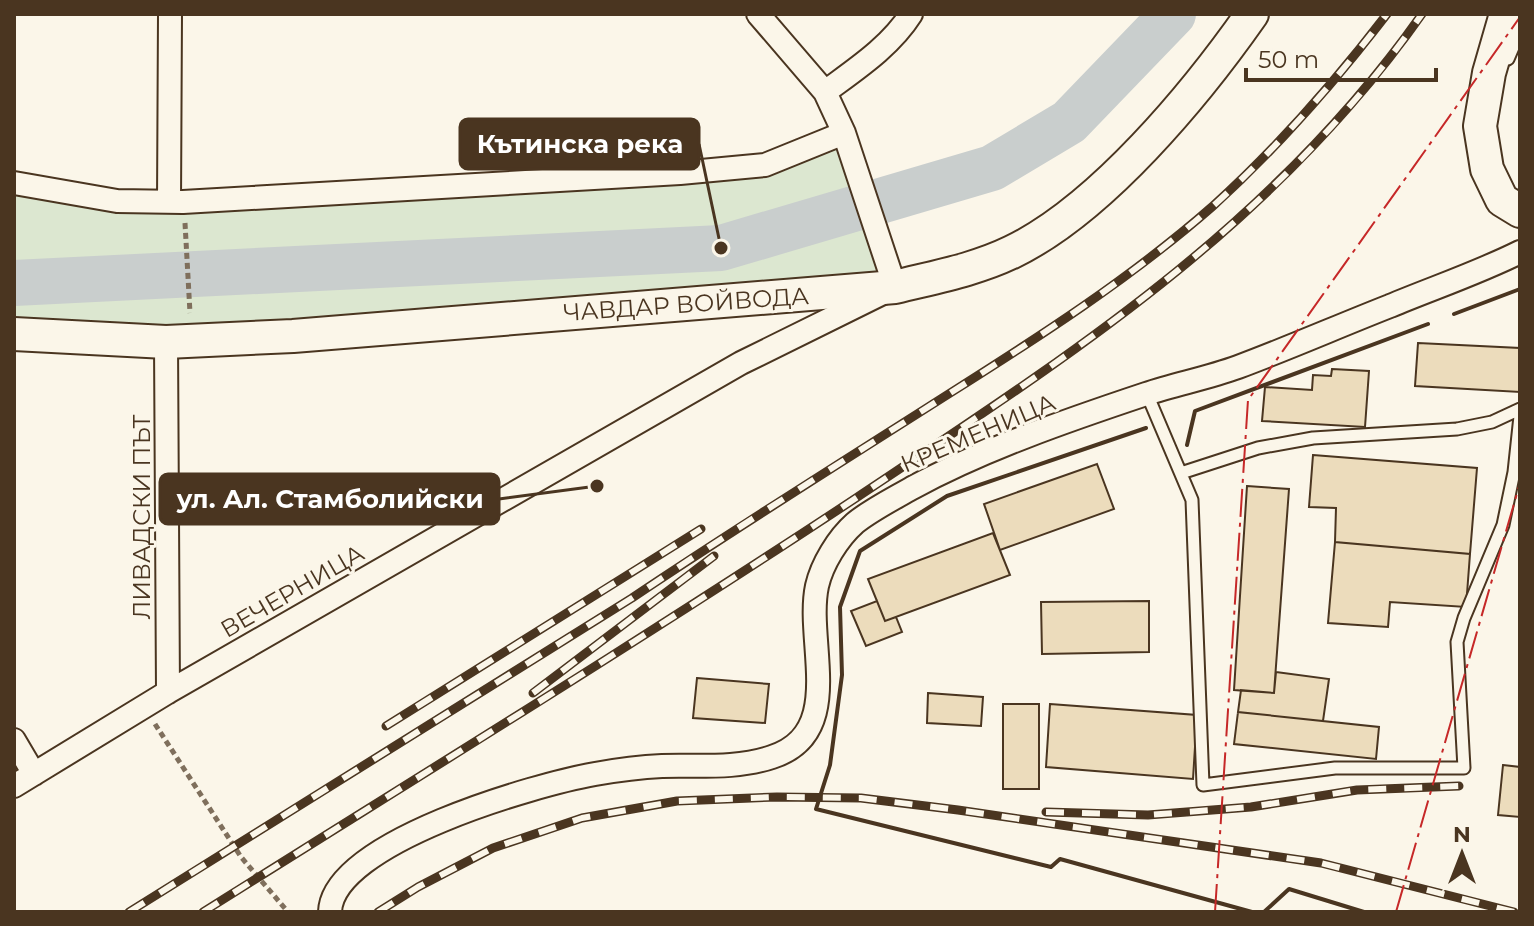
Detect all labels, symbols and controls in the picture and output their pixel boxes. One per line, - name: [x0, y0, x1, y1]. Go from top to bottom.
- scale bar: [1246, 32, 1436, 82]
- text: 50 m: [1258, 45, 1319, 74]
- callout: Кътинска река: [460, 119, 699, 169]
- text: Кътинска река: [477, 128, 683, 160]
- street label: ЧАВДАР ВОЙВОДА: [562, 281, 810, 327]
- street label: КРЕМЕНИЦА: [896, 387, 1060, 479]
- street label: ЛИВАДСКИ ПЪТ: [127, 414, 156, 620]
- callout: ул. Ал. Стамболийски: [160, 474, 499, 524]
- text: ул. Ал. Стамболийски: [175, 483, 484, 515]
- street label: ВЕЧЕРНИЦА: [215, 538, 369, 644]
- north arrow: [1422, 814, 1502, 894]
- text: N: [1453, 821, 1471, 848]

